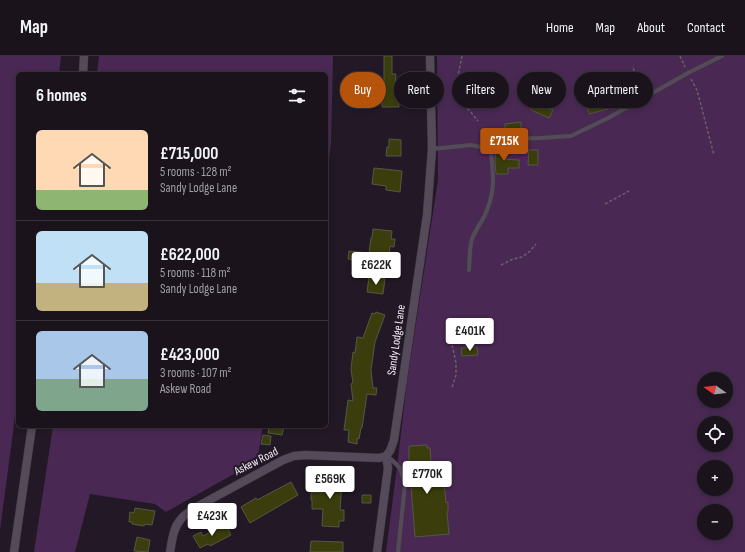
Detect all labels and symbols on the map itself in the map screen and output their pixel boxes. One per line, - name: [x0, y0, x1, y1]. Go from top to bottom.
- pin: £715K: [476, 128, 532, 162]
- pin: £622K: [348, 252, 404, 286]
- street label: Sandy Lodge Lane: [384, 304, 409, 376]
- pin: £401K: [442, 318, 498, 352]
- north arrow: [697, 372, 733, 408]
- street label: Askew Road: [231, 444, 281, 479]
- pin: £770K: [399, 461, 455, 495]
- pin: £569K: [302, 466, 358, 500]
- pin: £423K: [184, 503, 240, 537]

